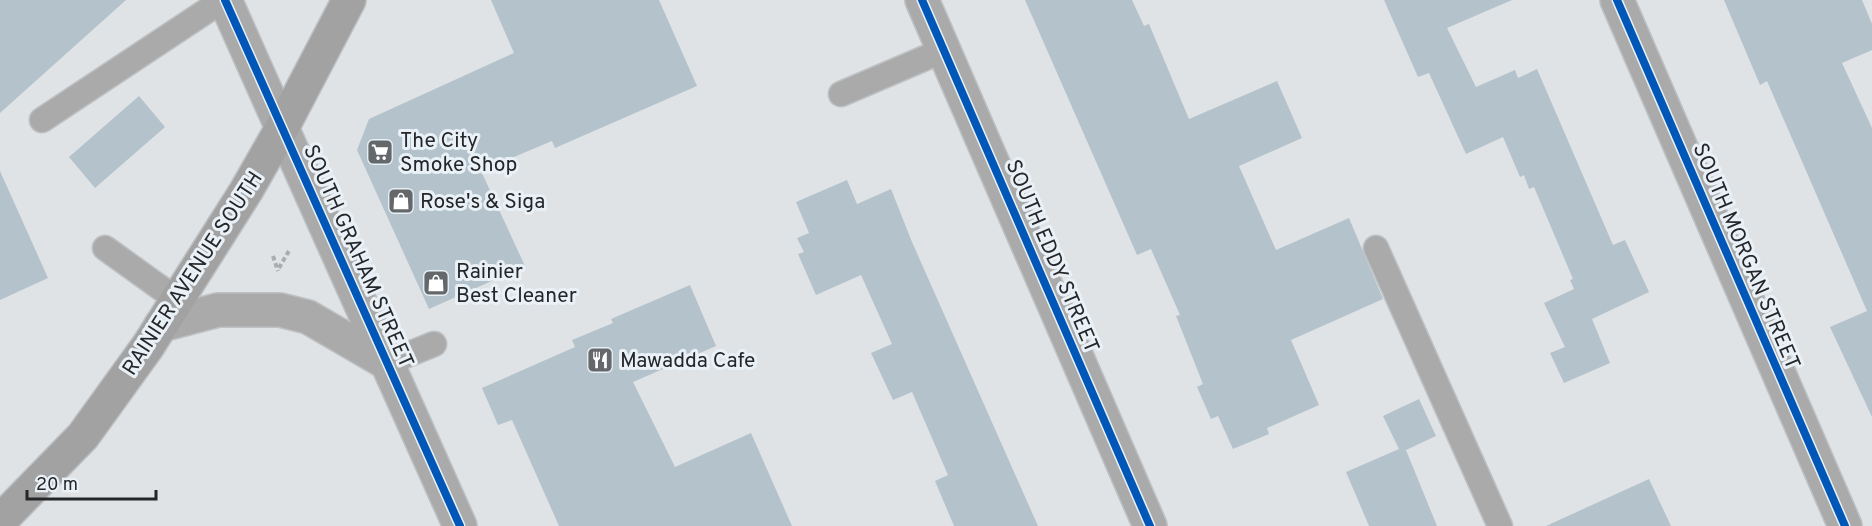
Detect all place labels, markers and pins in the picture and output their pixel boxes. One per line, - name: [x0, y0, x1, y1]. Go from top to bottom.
- place label: The City Smoke Shop: [400, 128, 517, 179]
- supermarket icon: The City Smoke Shop: [365, 137, 395, 167]
- shop icon: Rose's & Siga: [386, 186, 416, 216]
- place label: Rose's & Siga: [420, 189, 545, 216]
- place label: Rainier Best Cleaner: [456, 259, 577, 310]
- shop icon: Rainier Best Cleaner: [421, 268, 451, 298]
- restaurant icon: Mawadda Cafe: [585, 345, 615, 375]
- place label: Mawadda Cafe: [620, 348, 755, 375]

